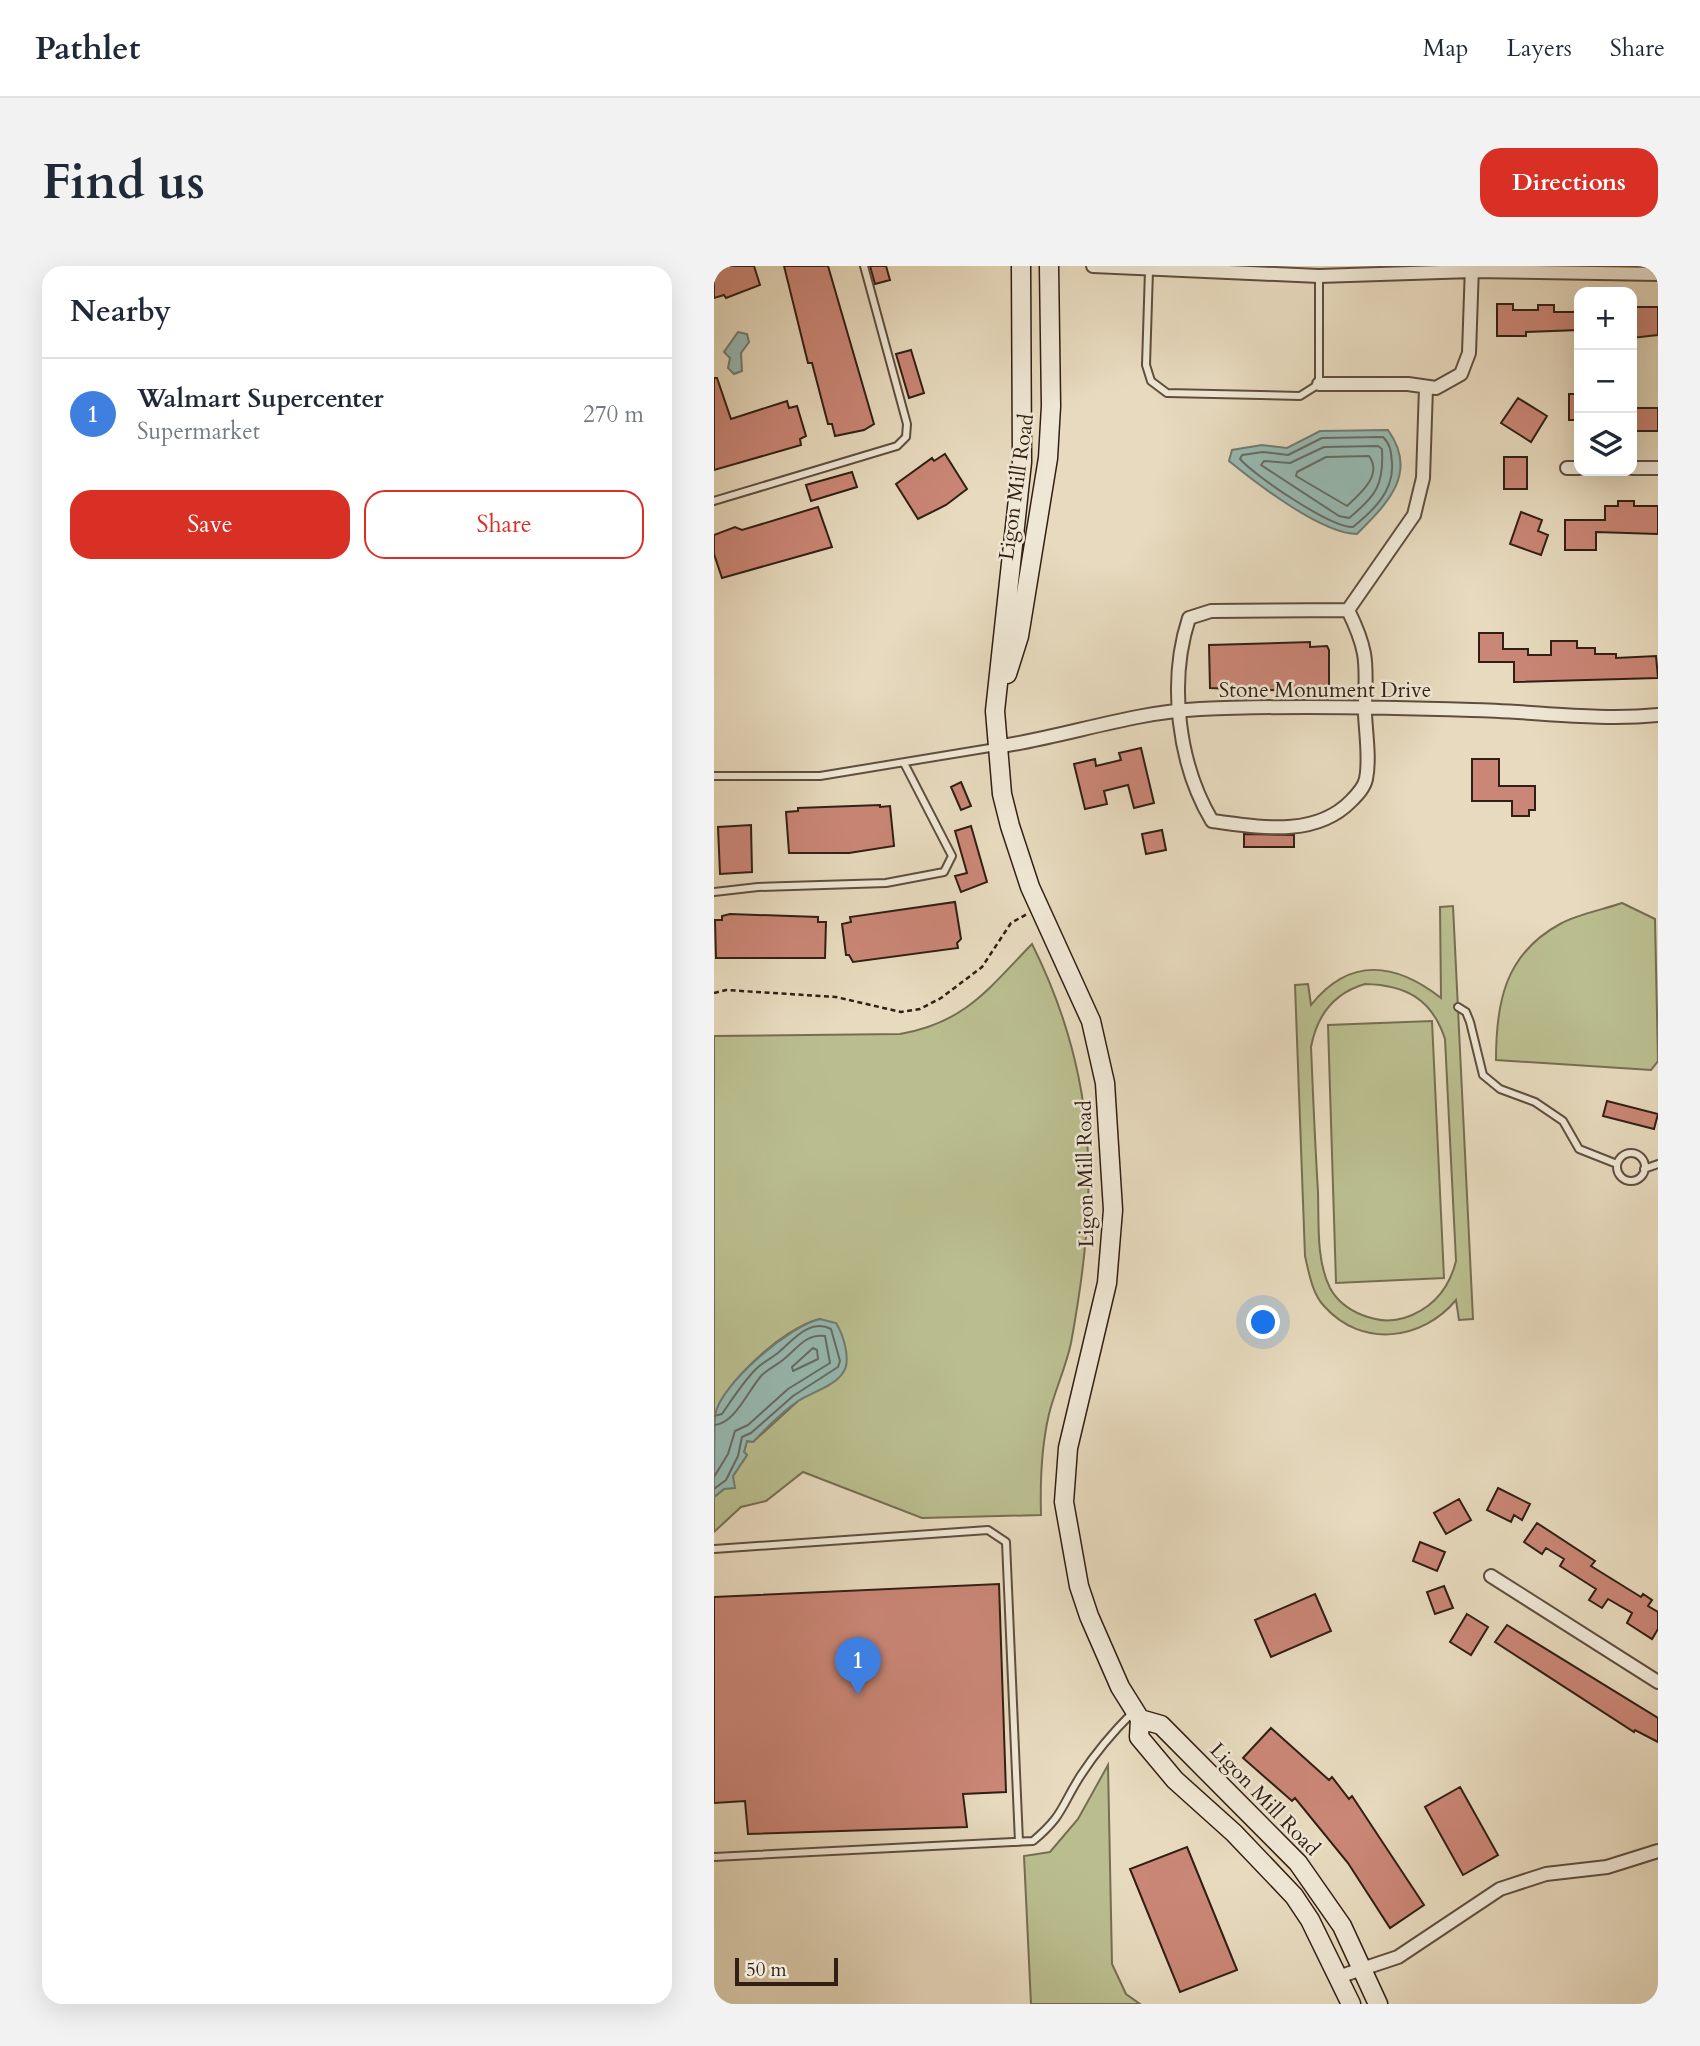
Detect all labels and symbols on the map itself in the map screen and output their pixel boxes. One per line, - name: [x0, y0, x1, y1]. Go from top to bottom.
- street label: Ligon Mill Road: [992, 412, 1041, 562]
- street label: Stone Monument Drive: [1219, 676, 1431, 705]
- street label: Ligon Mill Road: [1070, 1100, 1101, 1248]
- your location: [1246, 1305, 1280, 1339]
- pin: 1: [835, 1637, 881, 1695]
- street label: Ligon Mill Road: [1203, 1736, 1326, 1862]
- scale bar: [735, 1955, 838, 1987]

